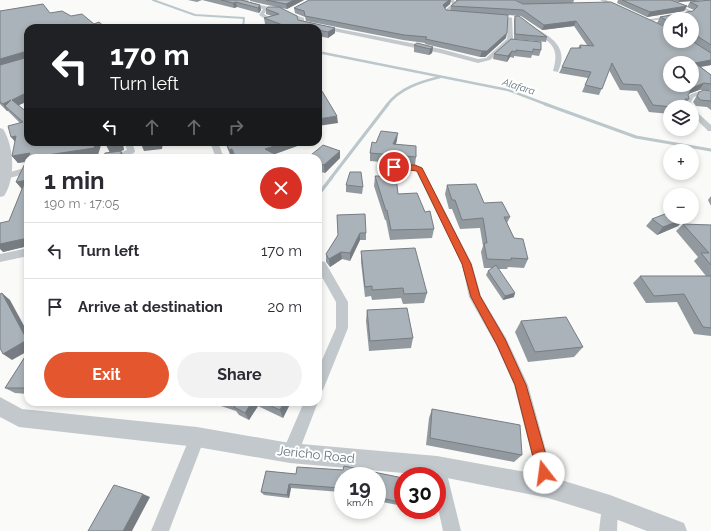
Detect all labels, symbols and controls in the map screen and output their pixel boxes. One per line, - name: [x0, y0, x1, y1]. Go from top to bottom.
- map controls: [663, 12, 699, 224]
- button: sound: [663, 12, 699, 48]
- text: 170 m: [110, 39, 190, 72]
- icon: left: [44, 40, 96, 92]
- button: search: [663, 56, 699, 92]
- text: Turn left: [110, 73, 179, 94]
- water label: Alafara: [500, 76, 536, 97]
- button: layers: [663, 100, 699, 136]
- icon: left: [99, 116, 121, 138]
- icon: ahead: [141, 116, 163, 138]
- icon: ahead: [183, 116, 205, 138]
- icon: right: [225, 116, 247, 138]
- button: +: [663, 144, 699, 180]
- pin: [377, 150, 411, 184]
- icon: arrive: [383, 156, 405, 178]
- text: 1 min: [44, 166, 105, 195]
- button: close: [260, 167, 302, 209]
- button: −: [663, 188, 699, 224]
- text: 190 m · 17:05: [44, 196, 119, 211]
- icon: left: [44, 240, 66, 262]
- text: Turn left: [78, 242, 139, 260]
- text: 170 m: [261, 242, 302, 260]
- icon: arrive: [44, 296, 66, 318]
- text: Arrive at destination: [78, 298, 223, 316]
- text: 20 m: [267, 298, 302, 316]
- button: Exit: [44, 352, 169, 398]
- button: Share: [177, 352, 302, 398]
- street label: Jericho Road: [276, 443, 356, 466]
- position arrow: [523, 452, 565, 494]
- speed limit sign: 30: [394, 467, 446, 519]
- text: 19: [349, 476, 371, 500]
- text: km/h: [347, 497, 373, 508]

